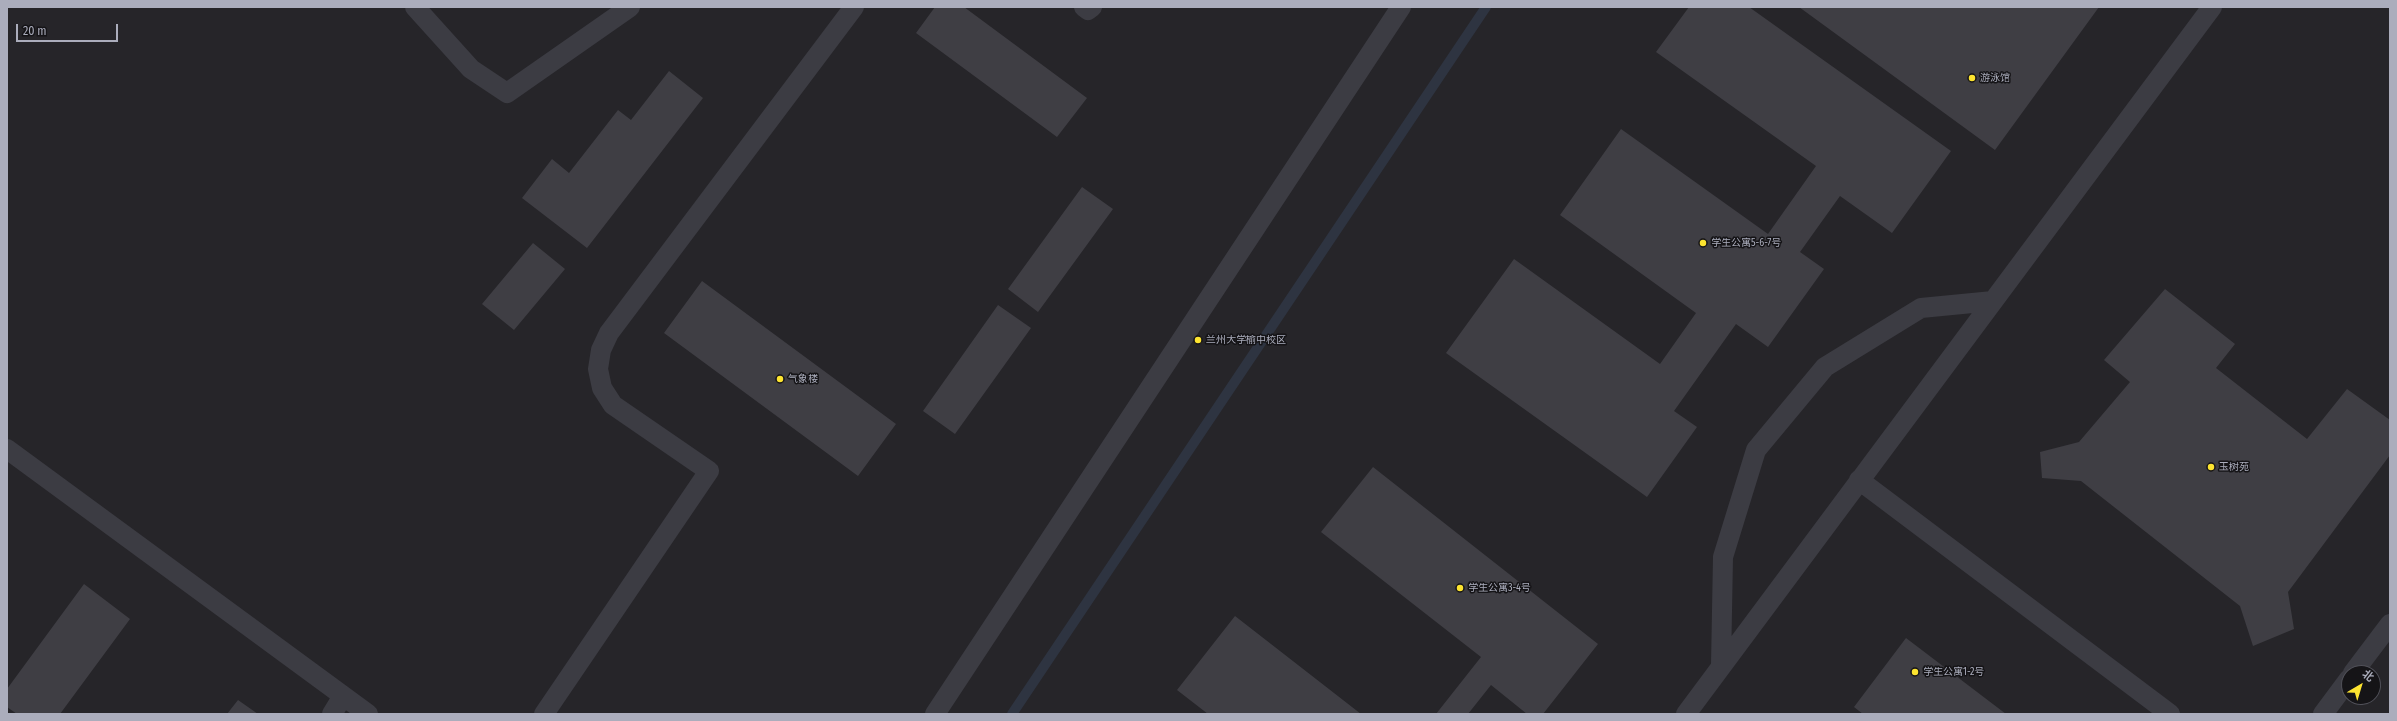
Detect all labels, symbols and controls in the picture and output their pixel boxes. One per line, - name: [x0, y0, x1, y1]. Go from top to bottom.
- scale bar: [18, 16, 120, 42]
- text: 20 m: [23, 24, 47, 38]
- place label: 游泳馆: [1980, 72, 2010, 84]
- marker: 游泳馆: [1967, 73, 1977, 83]
- place label: 学生公寓5-6-7号: [1711, 237, 1781, 249]
- marker: 学生公寓5-6-7号: [1698, 238, 1708, 248]
- place label: 兰州大学榆中校区: [1206, 334, 1286, 346]
- marker: 兰州大学榆中校区: [1193, 335, 1203, 345]
- place label: 气象楼: [788, 373, 818, 385]
- marker: 气象楼: [775, 374, 785, 384]
- place label: 玉树苑: [2219, 461, 2249, 473]
- marker: 玉树苑: [2206, 462, 2216, 472]
- place label: 学生公寓3-4号: [1468, 582, 1531, 594]
- marker: 学生公寓3-4号: [1455, 583, 1465, 593]
- north arrow: [2341, 665, 2381, 705]
- place label: 学生公寓1-2号: [1923, 666, 1984, 678]
- marker: 学生公寓1-2号: [1910, 667, 1920, 677]
- text: 北: [2360, 667, 2376, 684]

